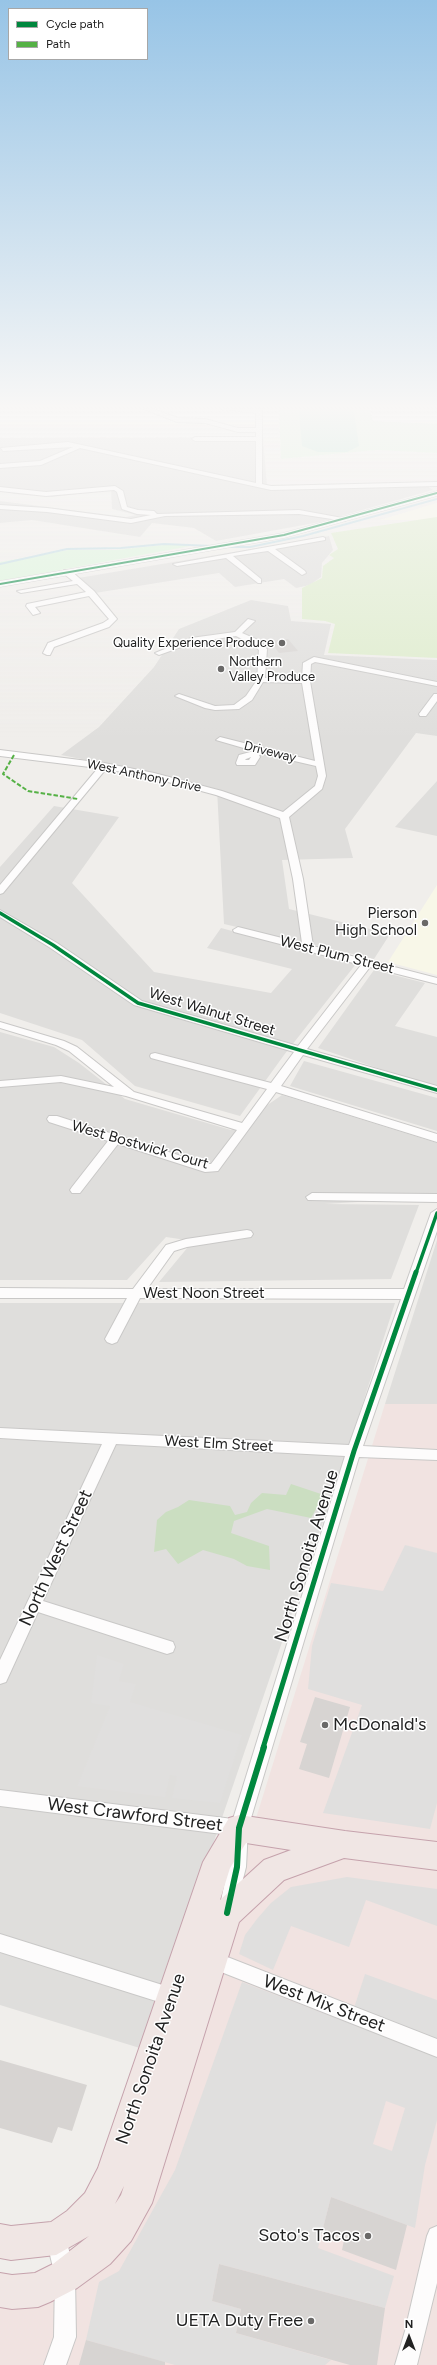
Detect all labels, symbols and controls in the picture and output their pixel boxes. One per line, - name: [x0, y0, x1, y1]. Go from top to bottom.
- legend: [8, 8, 148, 60]
- text: Cycle path: [46, 17, 104, 31]
- text: Path: [46, 37, 70, 51]
- place label: Quality Experience Produce: [113, 635, 274, 651]
- marker: Quality Experience Produce: [277, 638, 287, 648]
- place label: Northern Valley Produce: [229, 654, 315, 685]
- marker: Northern Valley Produce: [216, 664, 226, 674]
- street label: Driveway: [242, 738, 298, 766]
- street label: West Anthony Drive: [86, 756, 202, 796]
- place label: Pierson High School: [335, 905, 417, 940]
- marker: Pierson High School: [420, 918, 430, 928]
- street label: West Plum Street: [278, 932, 396, 978]
- street label: West Walnut Street: [147, 984, 277, 1040]
- street label: West Bostwick Court: [69, 1117, 211, 1173]
- street label: West Noon Street: [143, 1285, 265, 1303]
- street label: West Elm Street: [164, 1432, 274, 1456]
- street label: North Sonoita Avenue: [270, 1467, 344, 1645]
- street label: North West Street: [15, 1486, 97, 1630]
- place label: McDonald's: [333, 1714, 427, 1736]
- marker: McDonald's: [320, 1720, 330, 1730]
- street label: West Crawford Street: [46, 1794, 224, 1836]
- street label: North Sonoita Avenue: [112, 1971, 190, 2147]
- street label: West Mix Street: [260, 1971, 388, 2037]
- place label: Soto's Tacos: [258, 2225, 360, 2247]
- marker: Soto's Tacos: [363, 2231, 373, 2241]
- place label: UETA Duty Free: [176, 2310, 303, 2332]
- marker: UETA Duty Free: [306, 2316, 316, 2326]
- north arrow: [389, 2317, 429, 2357]
- text: N: [405, 2318, 413, 2331]

